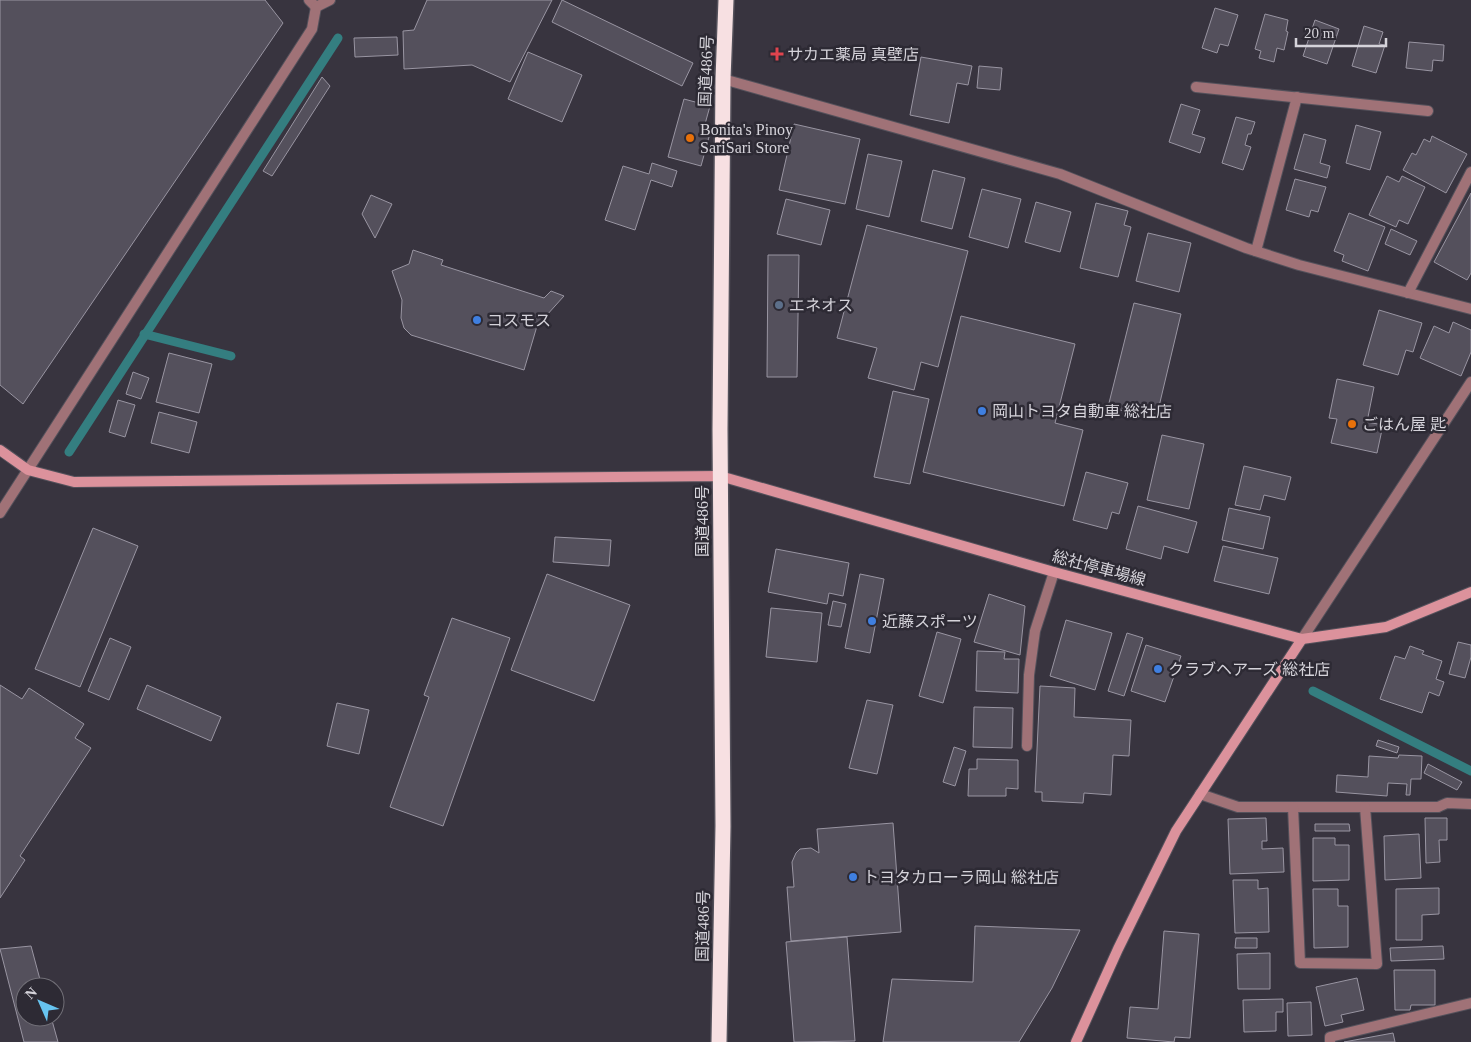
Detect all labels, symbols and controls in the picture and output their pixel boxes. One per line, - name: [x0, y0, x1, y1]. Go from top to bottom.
- scale bar: [1296, 15, 1386, 47]
- text: 20 m: [1304, 25, 1335, 41]
- street label: 国道486号: [696, 35, 716, 107]
- place label: サカエ薬局 真壁店: [787, 46, 919, 63]
- marker: サカエ薬局 真壁店: [771, 48, 783, 60]
- place label: Bonita's Pinoy SariSari Store: [700, 121, 793, 156]
- marker: Bonita's Pinoy SariSari Store: [684, 132, 696, 144]
- place label: エネオス: [789, 297, 853, 314]
- marker: エネオス: [773, 299, 785, 311]
- place label: コスモス: [487, 312, 551, 329]
- marker: コスモス: [471, 314, 483, 326]
- place label: 岡山トヨタ自動車 総社店: [992, 403, 1172, 420]
- marker: 岡山トヨタ自動車 総社店: [976, 405, 988, 417]
- place label: ごはん屋 匙: [1362, 416, 1446, 433]
- marker: ごはん屋 匙: [1346, 418, 1358, 430]
- street label: 国道486号: [694, 485, 711, 557]
- street label: 総社停車場線: [1050, 547, 1148, 589]
- place label: 近藤スポーツ: [882, 613, 978, 630]
- marker: 近藤スポーツ: [866, 615, 878, 627]
- place label: クラブヘアーズ 総社店: [1168, 661, 1330, 678]
- marker: クラブヘアーズ 総社店: [1152, 663, 1164, 675]
- place label: トヨタカローラ岡山 総社店: [863, 869, 1059, 886]
- marker: トヨタカローラ岡山 総社店: [847, 871, 859, 883]
- street label: 国道486号: [694, 890, 712, 962]
- north arrow: [15, 977, 65, 1027]
- text: N: [22, 984, 40, 1002]

